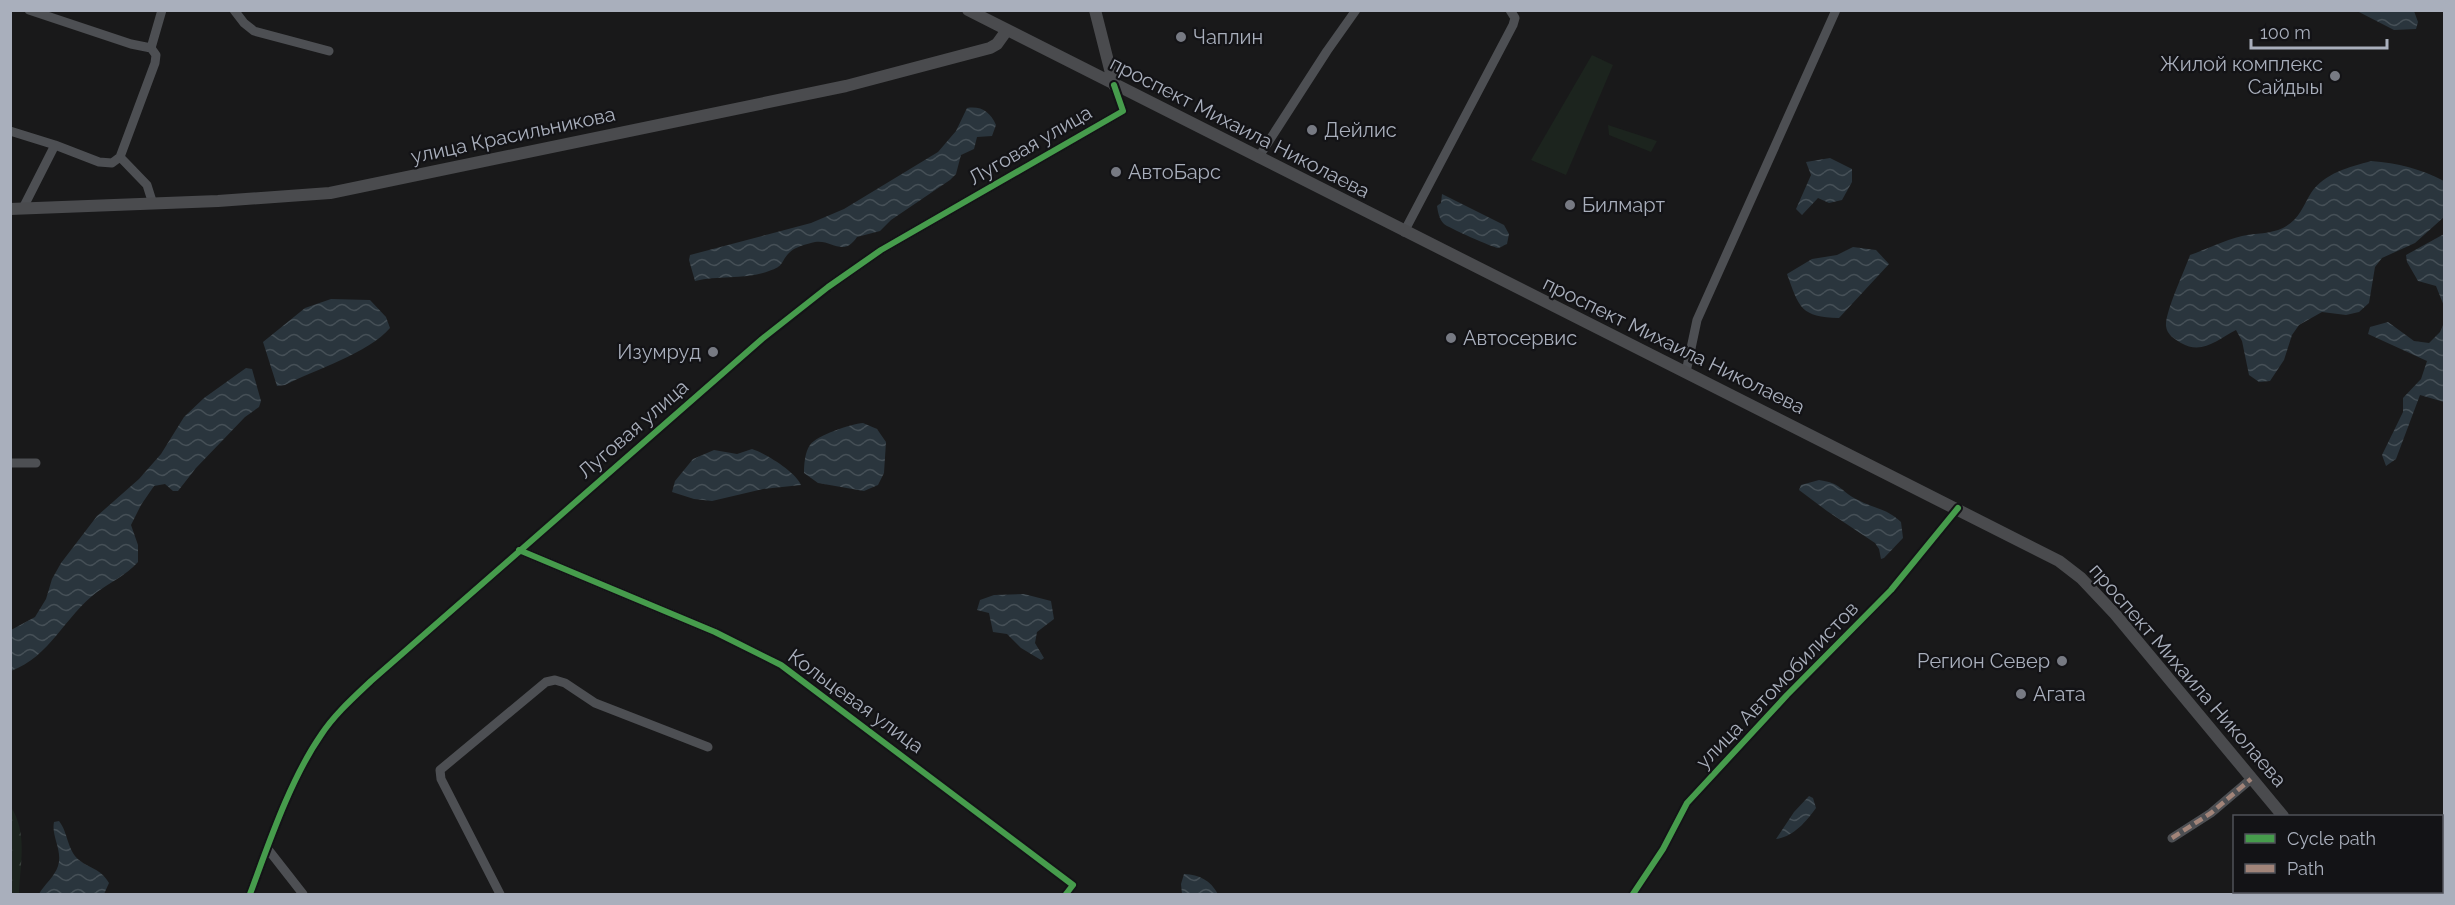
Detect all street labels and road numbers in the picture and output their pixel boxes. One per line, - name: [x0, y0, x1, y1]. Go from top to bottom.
- street label: проспект Михаила Николаева: [1106, 51, 1374, 203]
- street label: Луговая улица: [964, 100, 1096, 190]
- street label: улица Красильникова: [409, 102, 617, 168]
- street label: проспект Михаила Николаева: [1539, 271, 1809, 419]
- street label: Луговая улица: [573, 375, 693, 483]
- street label: проспект Михаила Николаева: [2084, 558, 2292, 792]
- street label: улица Автомобилистов: [1691, 596, 1863, 774]
- street label: Кольцевая улица: [784, 644, 928, 758]

